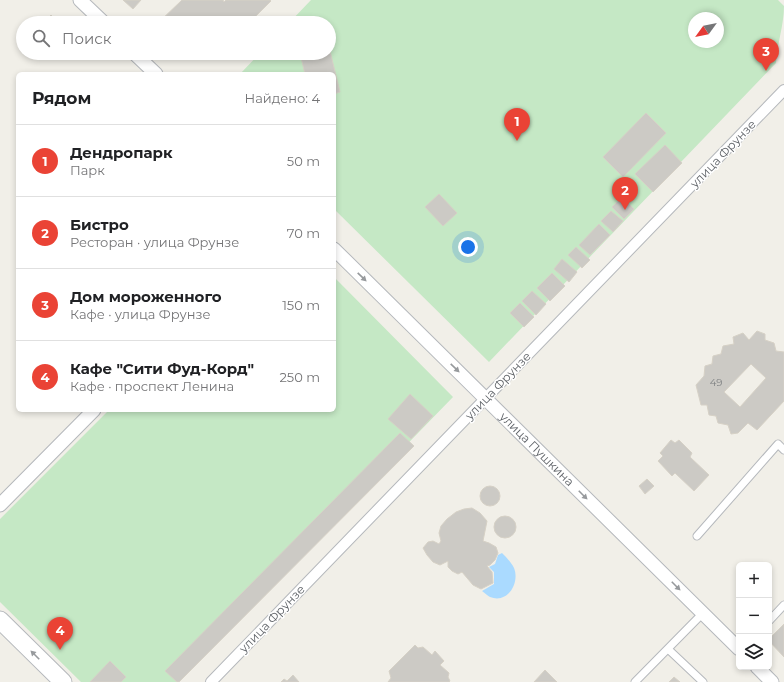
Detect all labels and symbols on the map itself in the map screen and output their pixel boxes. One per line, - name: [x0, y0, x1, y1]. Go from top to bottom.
- north arrow: [688, 12, 724, 48]
- pin: 3: [753, 38, 779, 71]
- pin: 1: [504, 108, 530, 141]
- street label: улица Фрунзе: [686, 117, 759, 191]
- pin: 2: [612, 177, 638, 210]
- your location: [458, 237, 478, 257]
- one-way arrow: [357, 272, 367, 282]
- street label: улица Фрунзе: [461, 349, 534, 423]
- one-way arrow: [450, 363, 460, 373]
- house number: 49: [710, 376, 722, 389]
- street label: улица Пушкина: [496, 408, 578, 489]
- one-way arrow: [578, 490, 588, 500]
- one-way arrow: [671, 581, 681, 591]
- street label: улица Фрунзе: [235, 582, 308, 656]
- pin: 4: [47, 617, 73, 650]
- one-way arrow: [30, 650, 40, 660]

